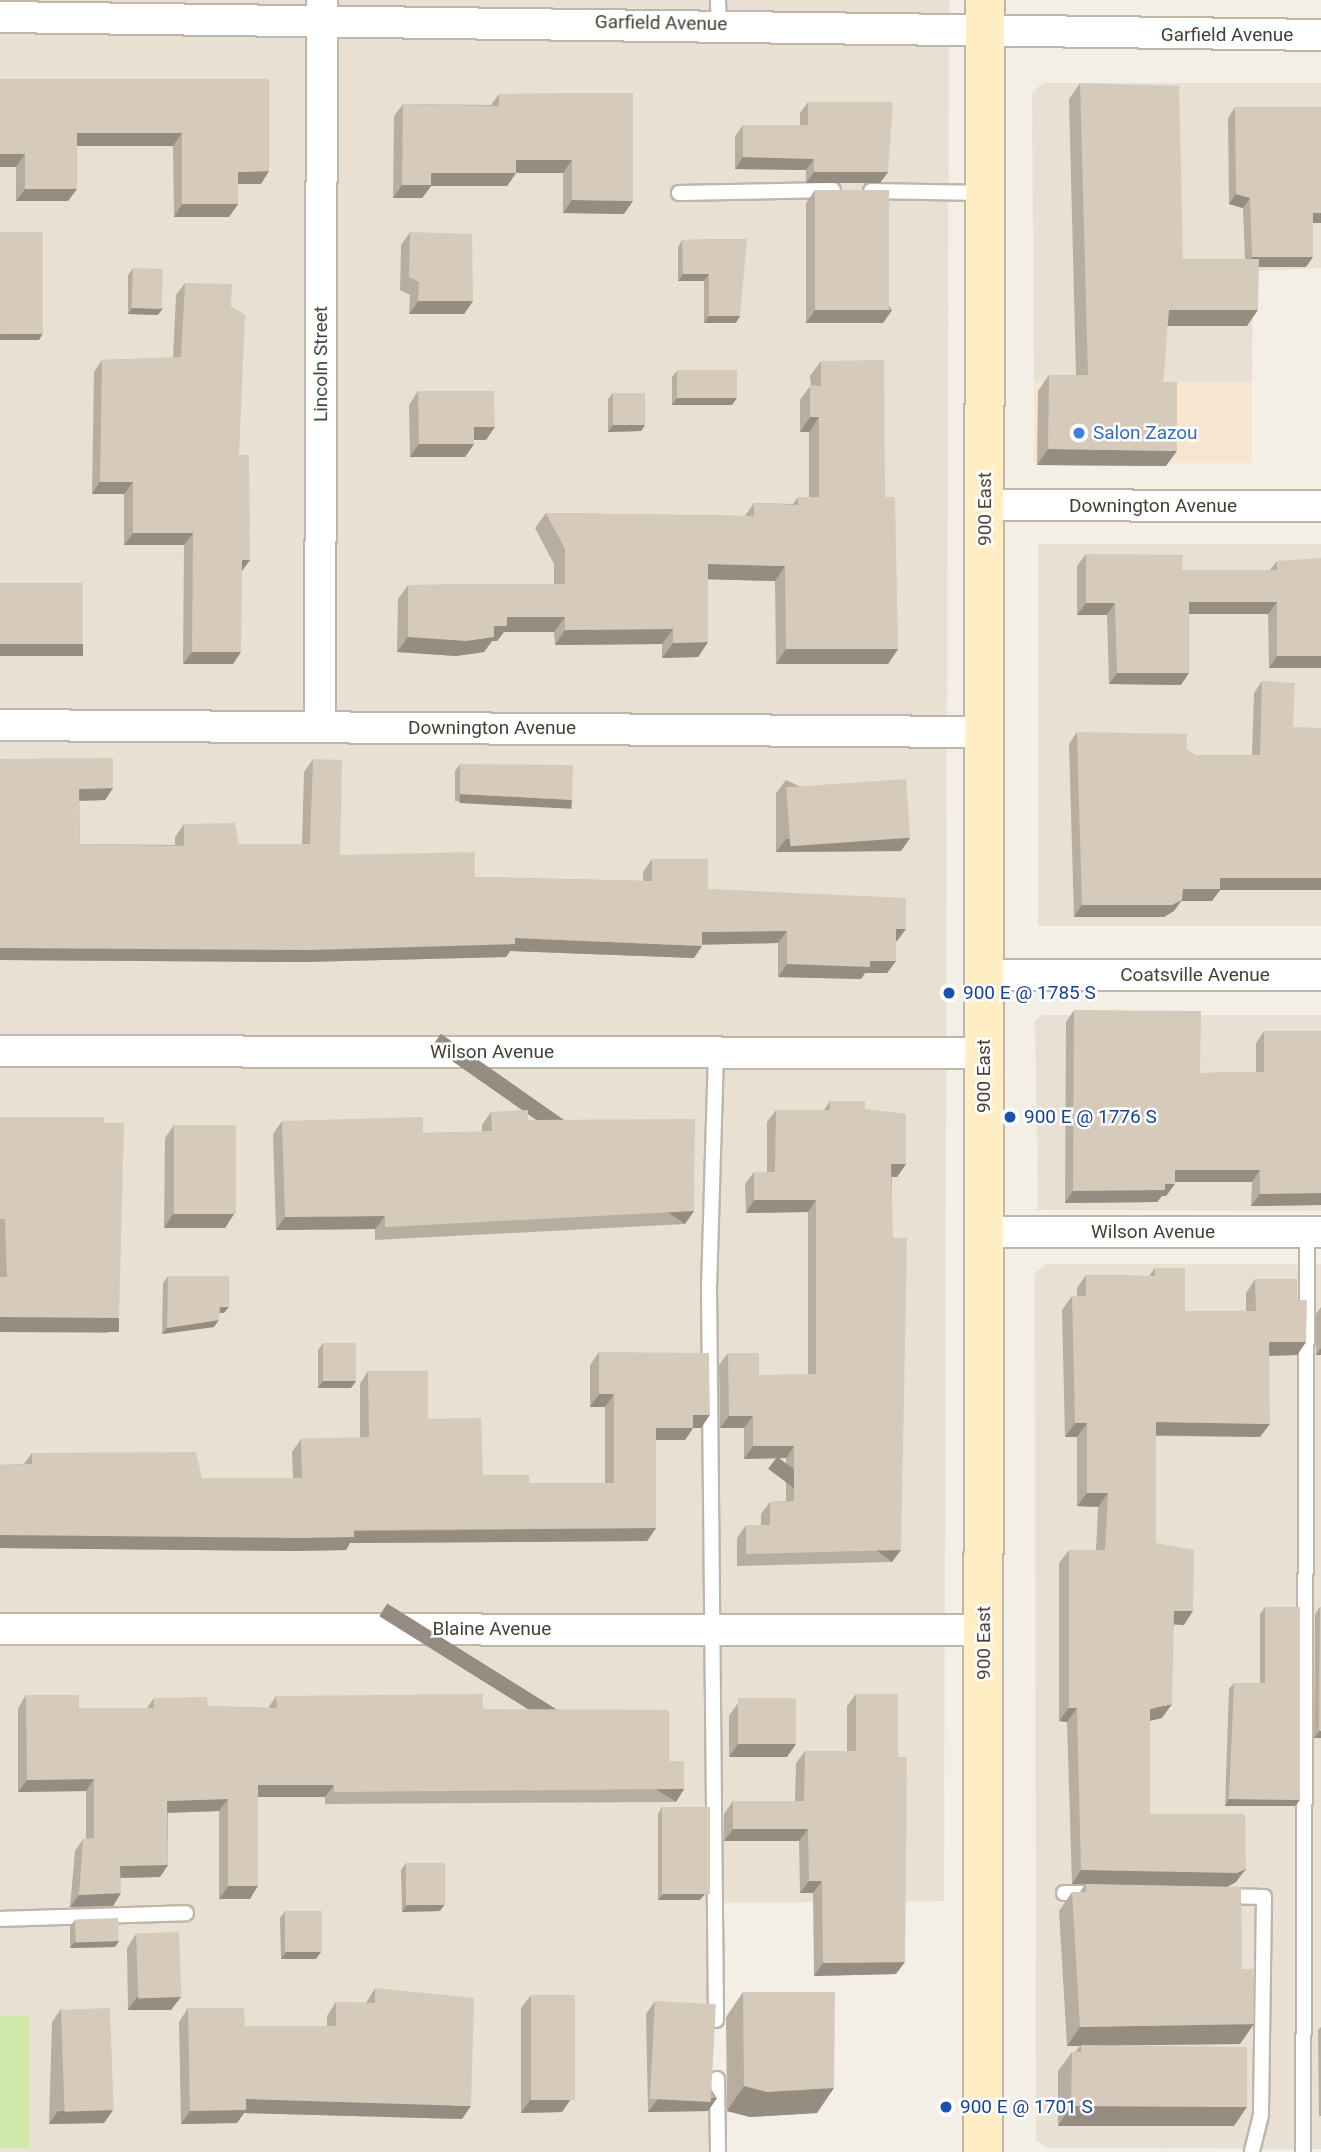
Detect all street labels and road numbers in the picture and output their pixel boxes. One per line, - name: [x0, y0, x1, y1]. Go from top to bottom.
- street label: Garfield Avenue: [595, 10, 727, 36]
- street label: Garfield Avenue: [1161, 24, 1293, 46]
- street label: Lincoln Street: [310, 306, 332, 422]
- street label: 900 East: [974, 472, 996, 546]
- street label: Downington Avenue: [1069, 495, 1237, 517]
- street label: Downington Avenue: [408, 717, 576, 739]
- street label: Coatsville Avenue: [1120, 964, 1270, 986]
- street label: 900 East: [973, 1039, 995, 1113]
- street label: Wilson Avenue: [430, 1041, 554, 1063]
- street label: Wilson Avenue: [1091, 1221, 1215, 1243]
- street label: 900 East: [973, 1606, 995, 1680]
- street label: Blaine Avenue: [433, 1618, 551, 1640]

